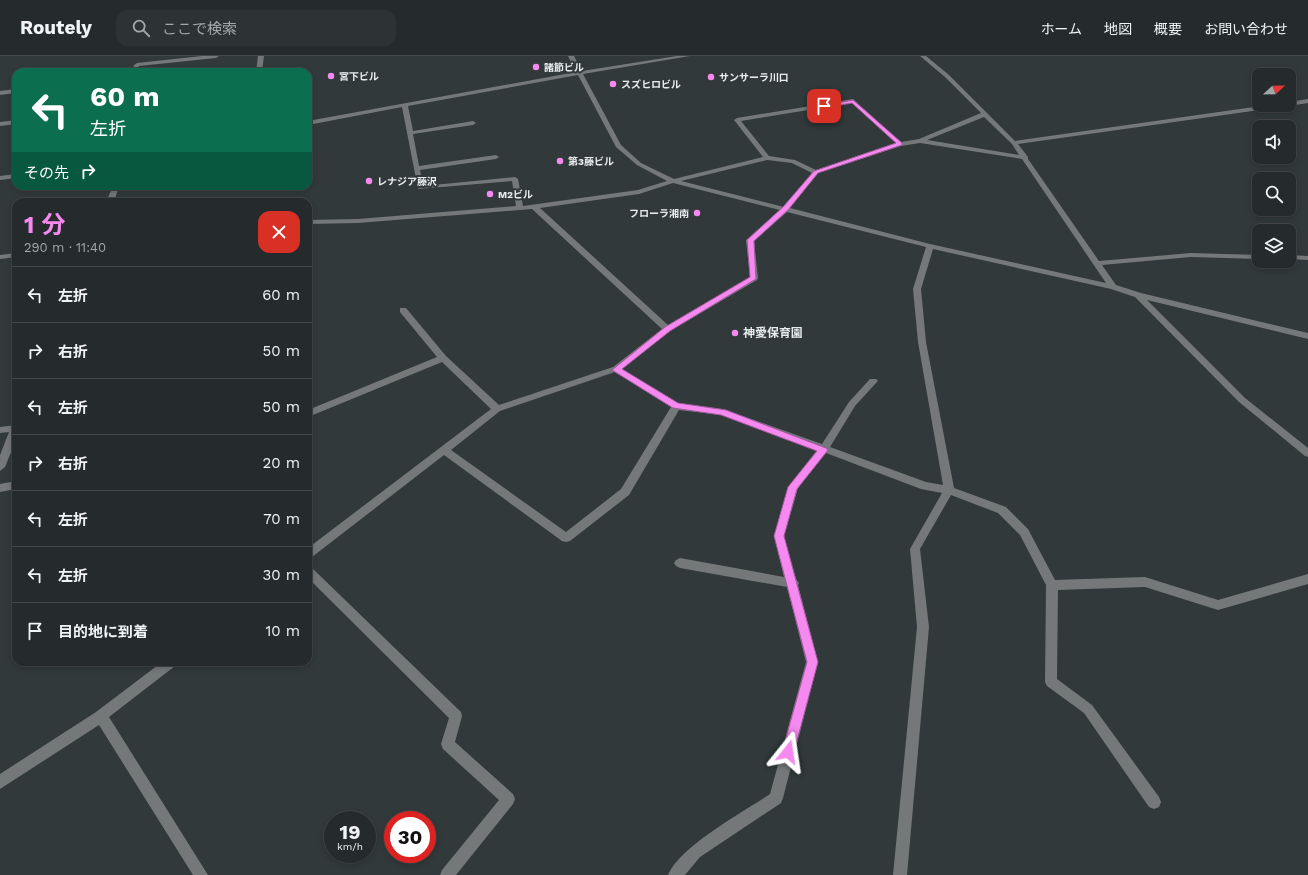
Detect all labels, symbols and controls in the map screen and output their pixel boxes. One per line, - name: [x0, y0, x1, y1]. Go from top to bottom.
- search box: [116, 10, 396, 46]
- text: Routely: [20, 16, 92, 39]
- icon: search: [130, 17, 152, 39]
- text: ここで検索: [162, 20, 237, 38]
- text: ホーム: [1040, 21, 1082, 37]
- text: 地図: [1104, 21, 1132, 37]
- text: 概要: [1154, 21, 1182, 37]
- text: お問い合わせ: [1204, 21, 1288, 37]
- marker: 諸節ビル: [531, 62, 541, 72]
- place label: 諸節ビル: [544, 62, 584, 73]
- north arrow: [1252, 68, 1296, 112]
- map controls: [1252, 68, 1296, 268]
- marker: 宮下ビル: [326, 71, 336, 81]
- place label: 宮下ビル: [339, 71, 379, 82]
- marker: サンサーラ川口: [706, 72, 716, 82]
- place label: サンサーラ川口: [719, 72, 789, 83]
- marker: スズヒロビル: [608, 79, 618, 89]
- place label: スズヒロビル: [621, 79, 681, 90]
- text: 60 m: [90, 80, 160, 113]
- icon: left: [24, 84, 76, 136]
- pin: [807, 89, 841, 123]
- icon: arrive: [813, 95, 835, 117]
- text: 左折: [90, 118, 126, 139]
- button: sound: [1252, 120, 1296, 164]
- marker: 第3藤ビル: [555, 156, 565, 166]
- place label: 第3藤ビル: [568, 156, 614, 167]
- icon: right: [77, 160, 99, 182]
- text: その先: [24, 164, 69, 182]
- button: search: [1252, 172, 1296, 216]
- marker: レナジア藤沢: [364, 176, 374, 186]
- place label: レナジア藤沢: [377, 176, 437, 187]
- marker: M2ビル: [485, 189, 495, 199]
- place label: M2ビル: [498, 189, 533, 200]
- place label: フローラ湘南: [629, 208, 689, 219]
- marker: フローラ湘南: [692, 208, 702, 218]
- text: 1 分: [24, 211, 65, 239]
- button: close: [258, 211, 300, 253]
- button: layers: [1252, 224, 1296, 268]
- text: 290 m · 11:40: [24, 240, 106, 255]
- icon: left: [24, 284, 46, 306]
- text: 60 m: [262, 286, 300, 304]
- text: 左折: [58, 287, 88, 305]
- place label: 神愛保育園: [743, 326, 803, 340]
- marker: 神愛保育園: [730, 328, 740, 338]
- icon: right: [24, 340, 46, 362]
- text: 50 m: [263, 342, 300, 360]
- text: 右折: [58, 343, 88, 361]
- icon: left: [24, 396, 46, 418]
- text: 50 m: [263, 398, 300, 416]
- text: 左折: [58, 399, 88, 417]
- icon: right: [24, 452, 46, 474]
- text: 20 m: [263, 454, 300, 472]
- text: 右折: [58, 455, 88, 473]
- icon: left: [24, 508, 46, 530]
- text: 70 m: [263, 510, 300, 528]
- text: 左折: [58, 511, 88, 529]
- icon: left: [24, 564, 46, 586]
- text: 30 m: [263, 566, 300, 584]
- text: 左折: [58, 567, 88, 585]
- icon: arrive: [24, 620, 46, 642]
- text: 10 m: [265, 622, 300, 640]
- text: 目的地に到着: [58, 623, 148, 641]
- position arrow: [767, 731, 809, 773]
- speed limit sign: 30: [384, 811, 436, 863]
- text: 19: [340, 820, 360, 844]
- text: km/h: [337, 841, 363, 852]

